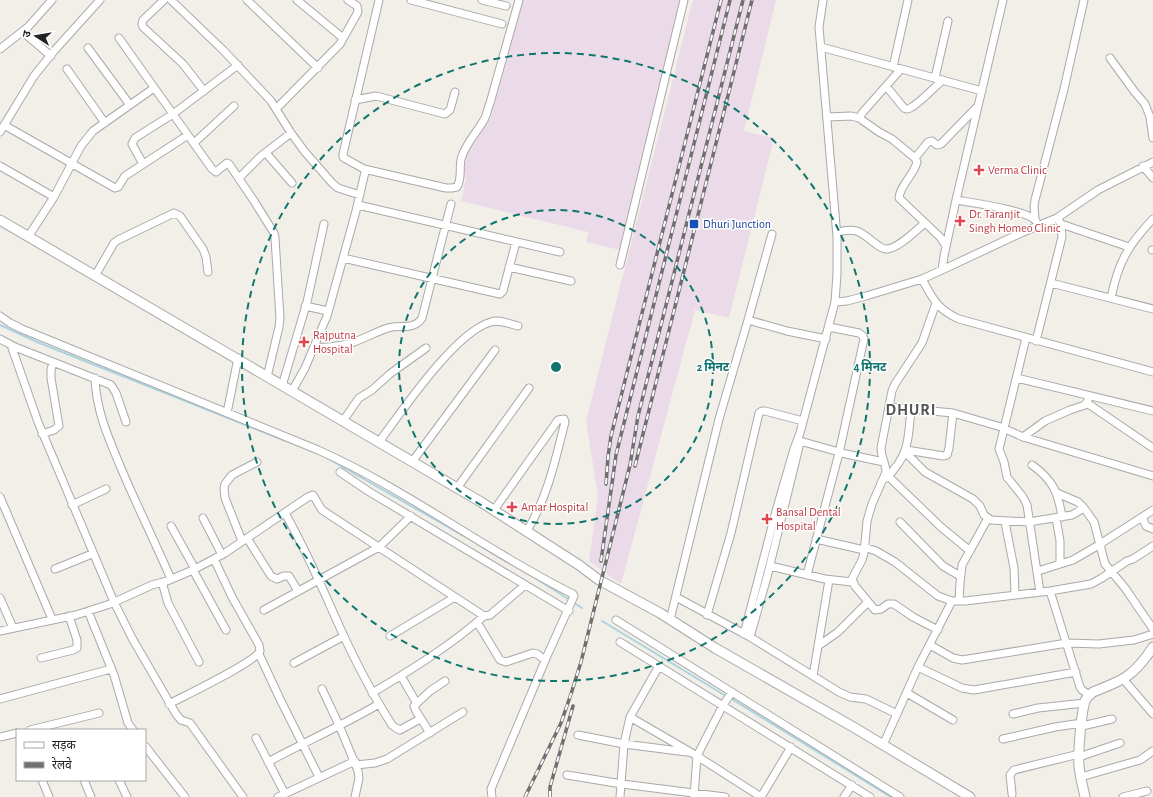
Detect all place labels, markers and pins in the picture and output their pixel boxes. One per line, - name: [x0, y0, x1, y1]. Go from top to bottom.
- marker: Verma Clinic: [973, 164, 985, 176]
- place label: Verma Clinic: [988, 164, 1047, 176]
- place label: Dr. Taranjit Singh Homeo Clinic: [969, 208, 1061, 234]
- marker: Dr. Taranjit Singh Homeo Clinic: [954, 215, 966, 227]
- marker: Dhuri Junction: [688, 218, 700, 230]
- place label: Dhuri Junction: [703, 218, 771, 230]
- place label: Rajputna Hospital: [313, 329, 356, 355]
- marker: Rajputna Hospital: [298, 336, 310, 348]
- centre of rings: [549, 360, 563, 374]
- marker: Amar Hospital: [506, 501, 518, 513]
- place label: Amar Hospital: [521, 501, 588, 513]
- place label: Bansal Dental Hospital: [776, 506, 841, 532]
- marker: Bansal Dental Hospital: [761, 513, 773, 525]

